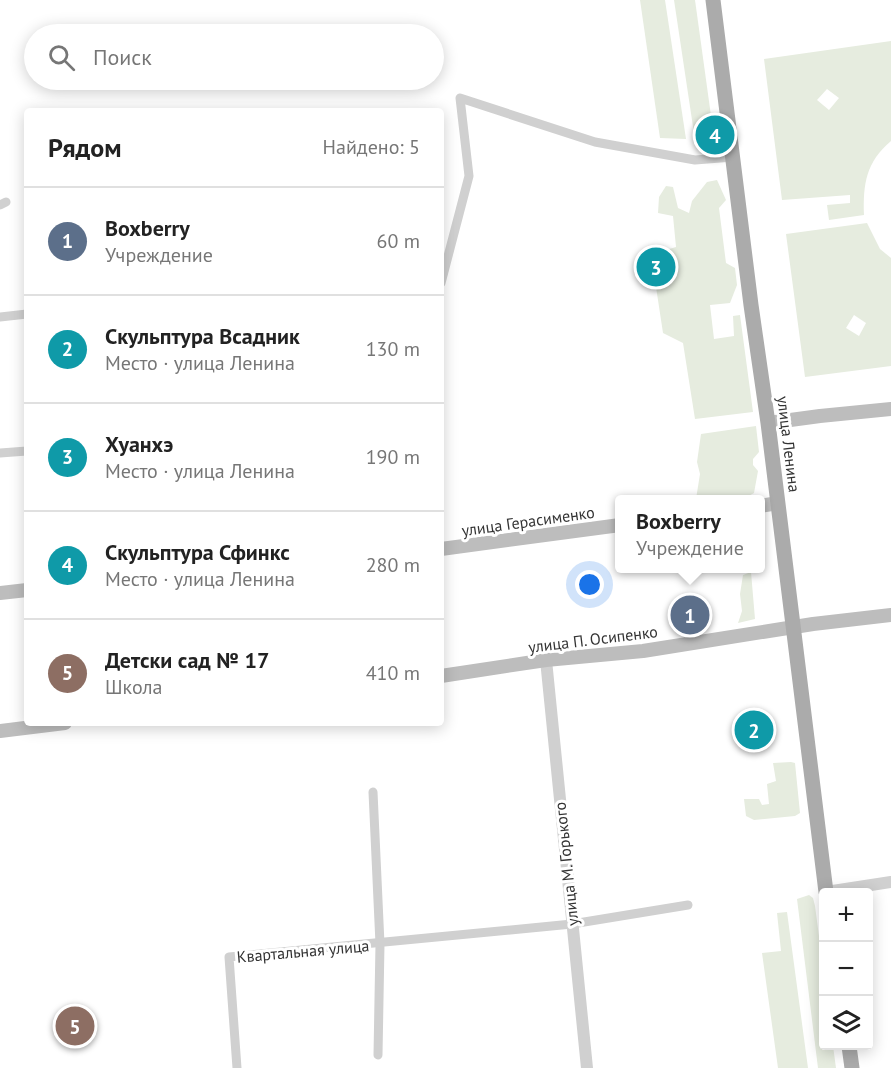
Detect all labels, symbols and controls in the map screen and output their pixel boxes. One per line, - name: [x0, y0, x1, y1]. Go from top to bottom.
- search box: [24, 24, 444, 90]
- icon: search: [45, 41, 78, 74]
- text: Поиск: [93, 43, 152, 71]
- pin: 4: [696, 112, 734, 158]
- text: Рядом: [48, 131, 122, 164]
- text: Найдено: 5: [323, 134, 420, 160]
- text: Boxberry: [105, 214, 190, 242]
- text: 1: [62, 228, 73, 254]
- text: 60 m: [377, 228, 420, 254]
- text: Учреждение: [105, 242, 213, 268]
- pin: 3: [636, 244, 676, 290]
- text: Скульптура Всадник: [105, 322, 300, 350]
- text: 2: [62, 336, 73, 362]
- text: 130 m: [366, 336, 420, 362]
- text: Место · улица Ленина: [105, 350, 295, 376]
- street label: улица Ленина: [773, 395, 805, 493]
- text: Хуанхэ: [105, 430, 173, 458]
- text: 3: [62, 444, 73, 470]
- text: 190 m: [366, 444, 420, 470]
- text: Место · улица Ленина: [105, 458, 295, 484]
- popup: [615, 495, 765, 573]
- street label: улица Герасименко: [460, 502, 596, 540]
- text: Boxberry: [636, 507, 721, 535]
- text: Учреждение: [636, 535, 744, 561]
- text: Скульптура Сфинкс: [105, 538, 290, 566]
- text: 4: [62, 552, 73, 578]
- text: 280 m: [366, 552, 420, 578]
- text: Место · улица Ленина: [105, 566, 295, 592]
- your location: [575, 570, 604, 599]
- pin: 1: [670, 592, 710, 638]
- street label: улица П. Осипенко: [527, 621, 659, 657]
- text: Детски сад № 17: [105, 646, 269, 674]
- text: 5: [62, 660, 73, 686]
- text: 410 m: [366, 660, 420, 686]
- text: Школа: [105, 674, 162, 700]
- pin: 2: [734, 708, 774, 752]
- street label: улица М. Горького: [550, 801, 582, 927]
- map controls: [819, 888, 873, 1050]
- button: +: [819, 888, 873, 942]
- street label: Квартальная улица: [236, 935, 370, 967]
- button: −: [819, 942, 873, 996]
- button: layers: [819, 996, 873, 1050]
- pin: 5: [56, 1004, 94, 1048]

